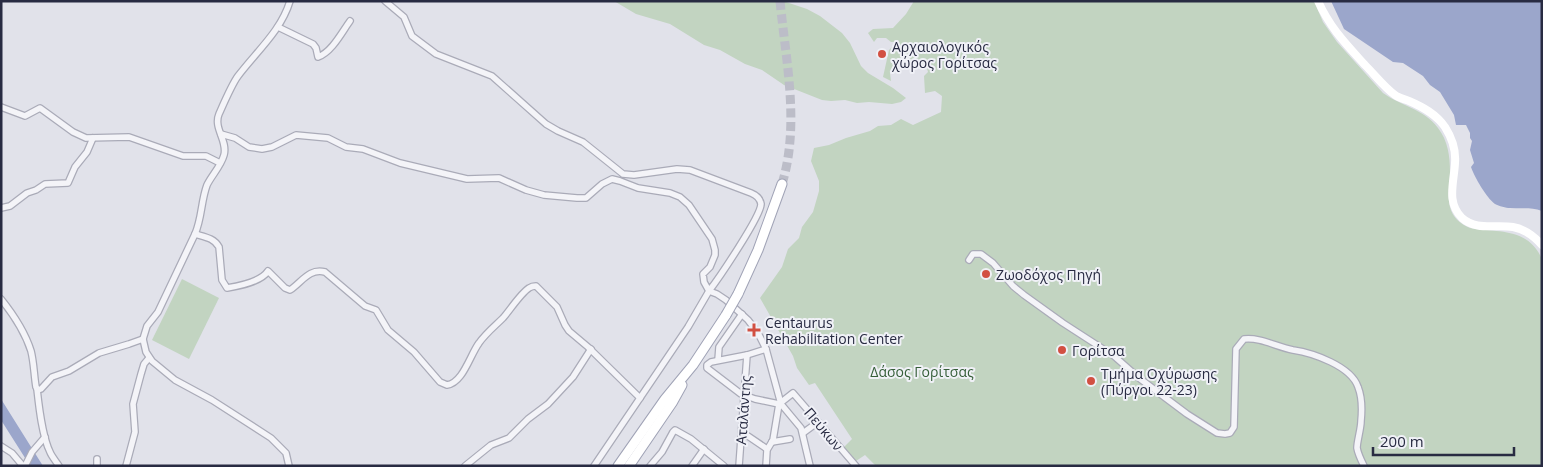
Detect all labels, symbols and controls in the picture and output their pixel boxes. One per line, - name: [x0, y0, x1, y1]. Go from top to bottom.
- place label: Αρχαιολογικός χώρος Γορίτσας: [891, 37, 997, 72]
- marker: Αρχαιολογικός χώρος Γορίτσας: [876, 48, 888, 60]
- place label: Ζωοδόχος Πηγή: [996, 265, 1101, 284]
- marker: Ζωοδόχος Πηγή: [980, 268, 992, 280]
- place label: Centaurus Rehabilitation Center: [765, 313, 903, 348]
- marker: Centaurus Rehabilitation Center: [747, 323, 761, 337]
- place label: Γορίτσα: [1072, 341, 1125, 360]
- marker: Γορίτσα: [1056, 344, 1068, 356]
- park label: Δάσος Γορίτσας: [870, 362, 974, 381]
- place label: Τμήμα Οχύρωσης (Πύργοι 22-23): [1101, 364, 1217, 399]
- street label: Αταλάντης: [731, 374, 755, 445]
- marker: Τμήμα Οχύρωσης (Πύργοι 22-23): [1085, 375, 1097, 387]
- street label: Πεύκων: [800, 403, 848, 455]
- scale bar: [1373, 424, 1514, 456]
- text: 200 m: [1380, 431, 1424, 451]

